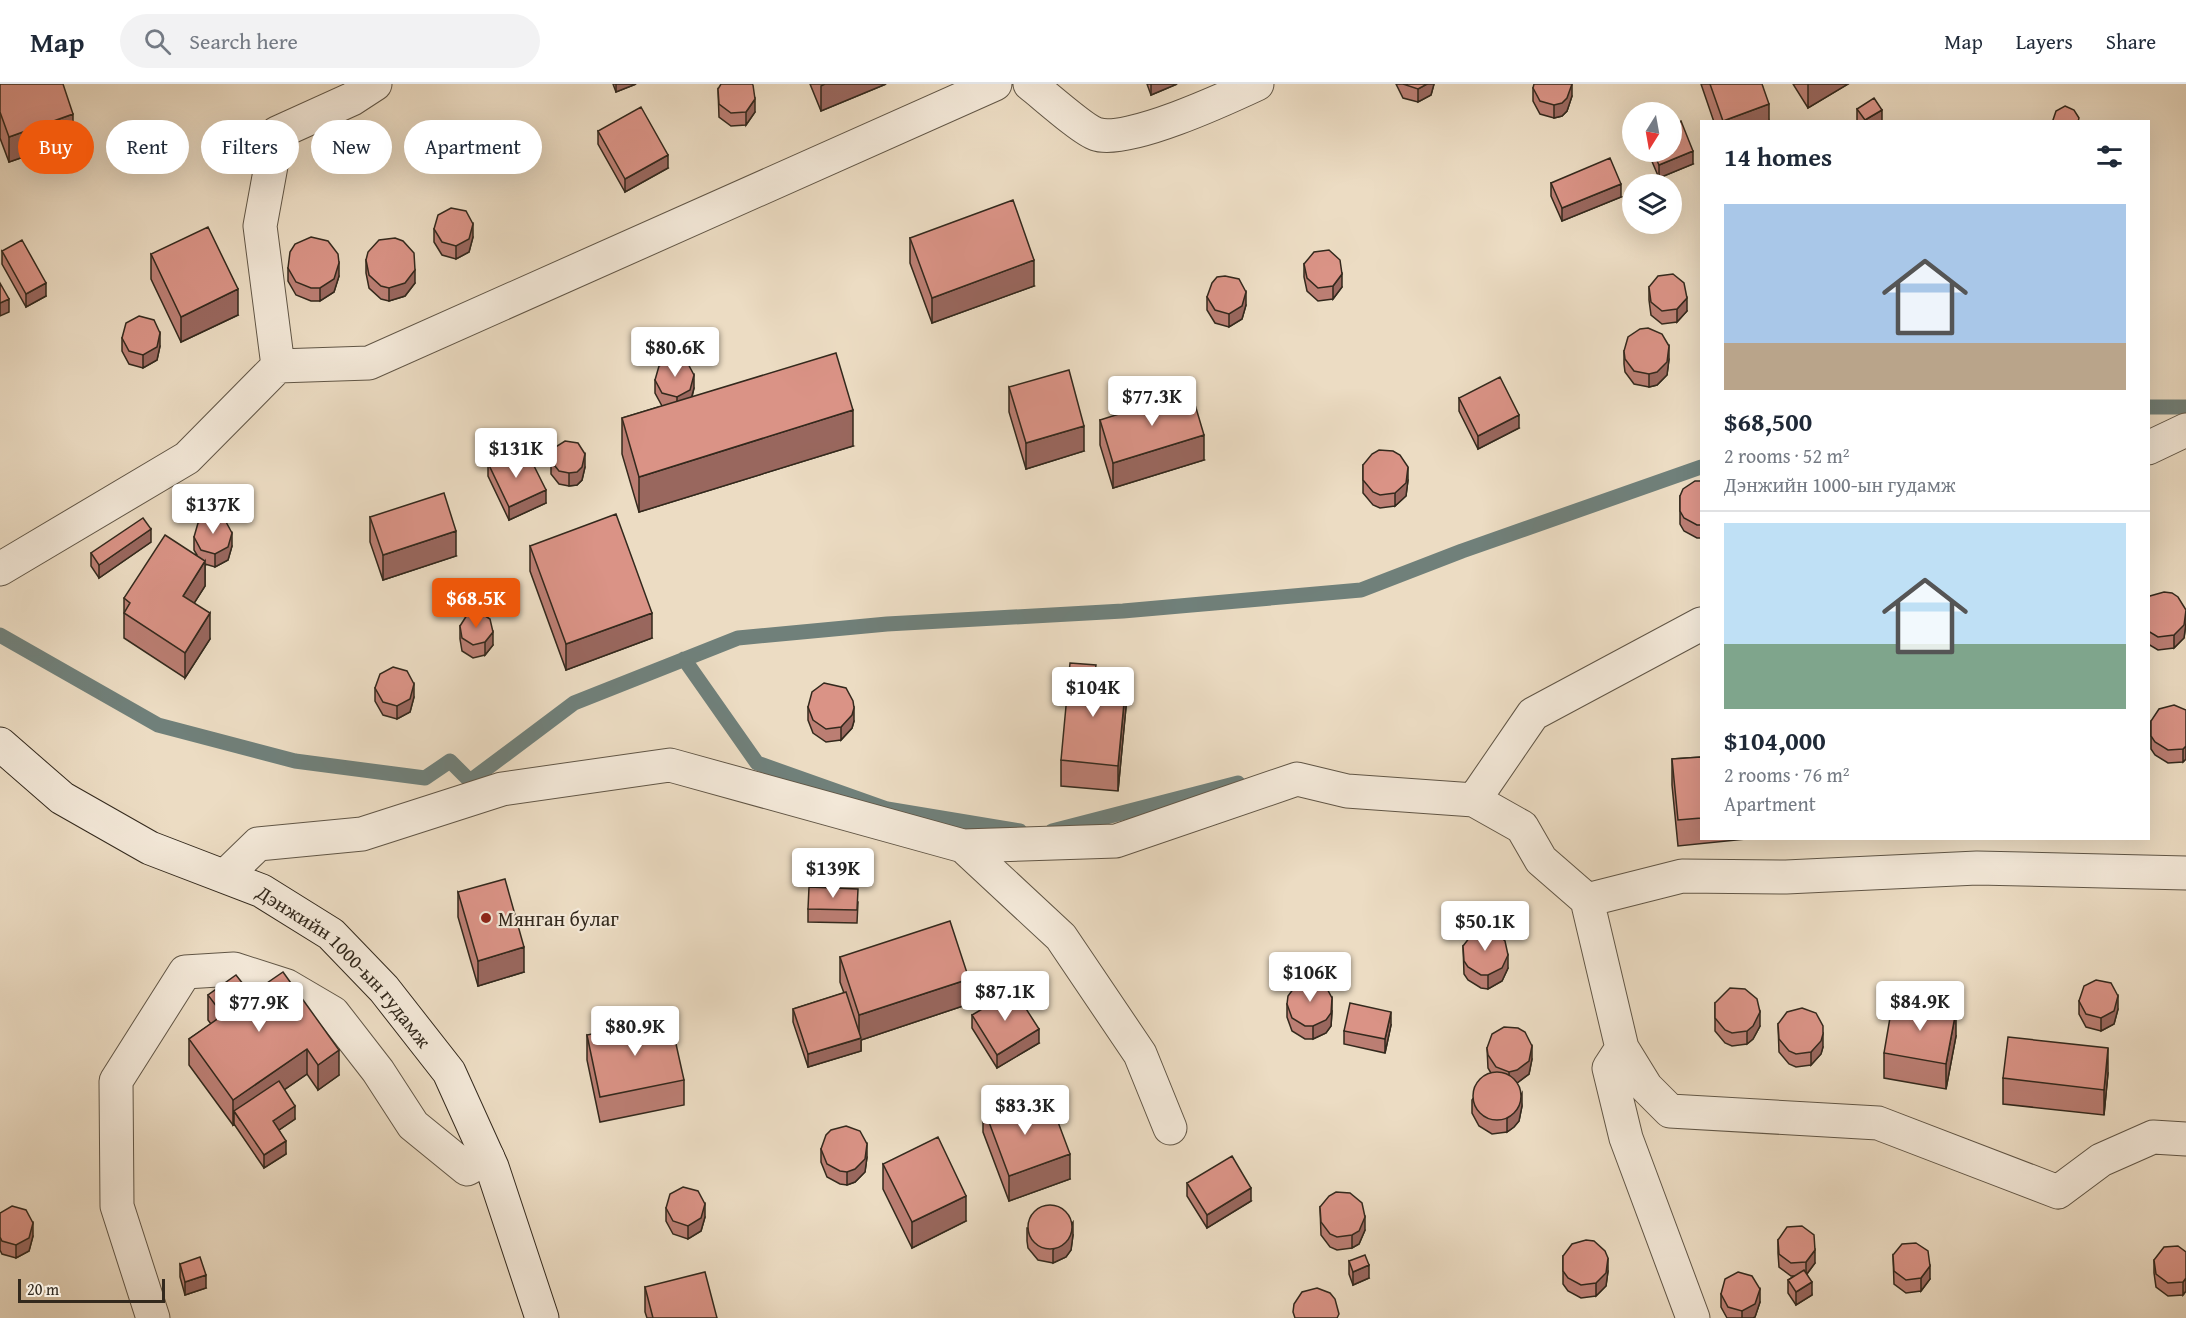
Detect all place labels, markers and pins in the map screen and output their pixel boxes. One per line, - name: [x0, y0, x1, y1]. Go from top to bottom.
- pin: $80.6K: [626, 327, 724, 378]
- pin: $77.3K: [1103, 376, 1201, 427]
- pin: $131K: [474, 428, 558, 479]
- pin: $137K: [171, 484, 255, 535]
- pin: $68.5K: [427, 578, 525, 629]
- pin: $104K: [1051, 667, 1135, 718]
- pin: $139K: [791, 848, 875, 899]
- pin: $50.1K: [1436, 901, 1534, 952]
- place label: Мянган булаг: [498, 904, 619, 933]
- marker: Мянган булаг: [479, 911, 493, 925]
- pin: $106K: [1268, 952, 1352, 1003]
- pin: $87.1K: [956, 971, 1054, 1022]
- pin: $84.9K: [1871, 981, 1969, 1032]
- pin: $77.9K: [210, 982, 308, 1033]
- pin: $80.9K: [586, 1006, 684, 1057]
- pin: $83.3K: [976, 1085, 1074, 1136]

